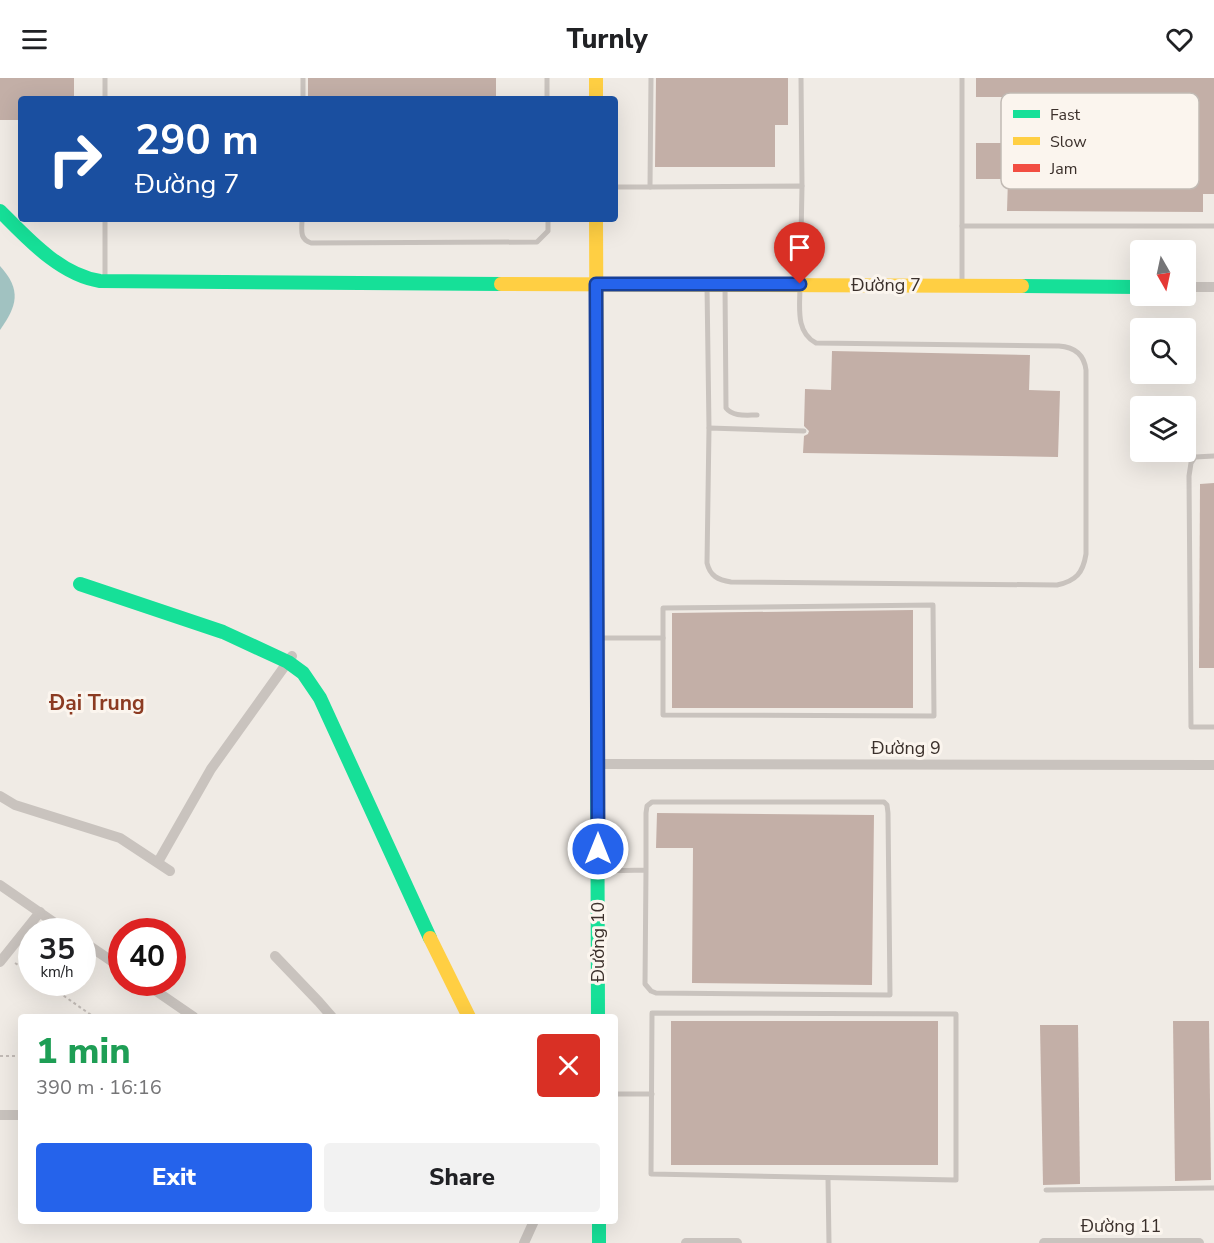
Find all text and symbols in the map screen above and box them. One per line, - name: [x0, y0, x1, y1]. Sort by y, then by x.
- text: Turnly: [566, 21, 648, 58]
- icon: menu: [18, 23, 51, 56]
- icon: heart: [1163, 23, 1196, 56]
- legend: [1001, 93, 1199, 189]
- text: Fast: [1050, 104, 1081, 126]
- text: 290 m: [135, 112, 259, 169]
- icon: right: [36, 120, 114, 198]
- text: Slow: [1050, 131, 1087, 153]
- text: Jam: [1049, 158, 1077, 180]
- text: Đường 7: [135, 166, 240, 203]
- pin: [774, 222, 825, 284]
- icon: arrive: [783, 231, 816, 264]
- north arrow: [1130, 240, 1196, 306]
- map controls: [1130, 240, 1196, 462]
- street label: Đường 7: [850, 273, 921, 297]
- button: search: [1130, 318, 1196, 384]
- button: layers: [1130, 396, 1196, 462]
- district label: Đại Trung: [48, 689, 145, 717]
- street label: Đường 9: [870, 736, 941, 760]
- position arrow: [566, 817, 630, 881]
- street label: Đường 10: [586, 902, 610, 983]
- speed limit sign: 40: [108, 918, 186, 996]
- text: 35: [39, 929, 75, 970]
- text: km/h: [40, 962, 74, 982]
- text: 1 min: [36, 1027, 131, 1076]
- button: close: [537, 1034, 600, 1097]
- text: 390 m · 16:16: [36, 1074, 162, 1101]
- button: Exit: [36, 1143, 312, 1212]
- button: Share: [324, 1143, 600, 1212]
- street label: Đường 11: [1080, 1214, 1161, 1238]

